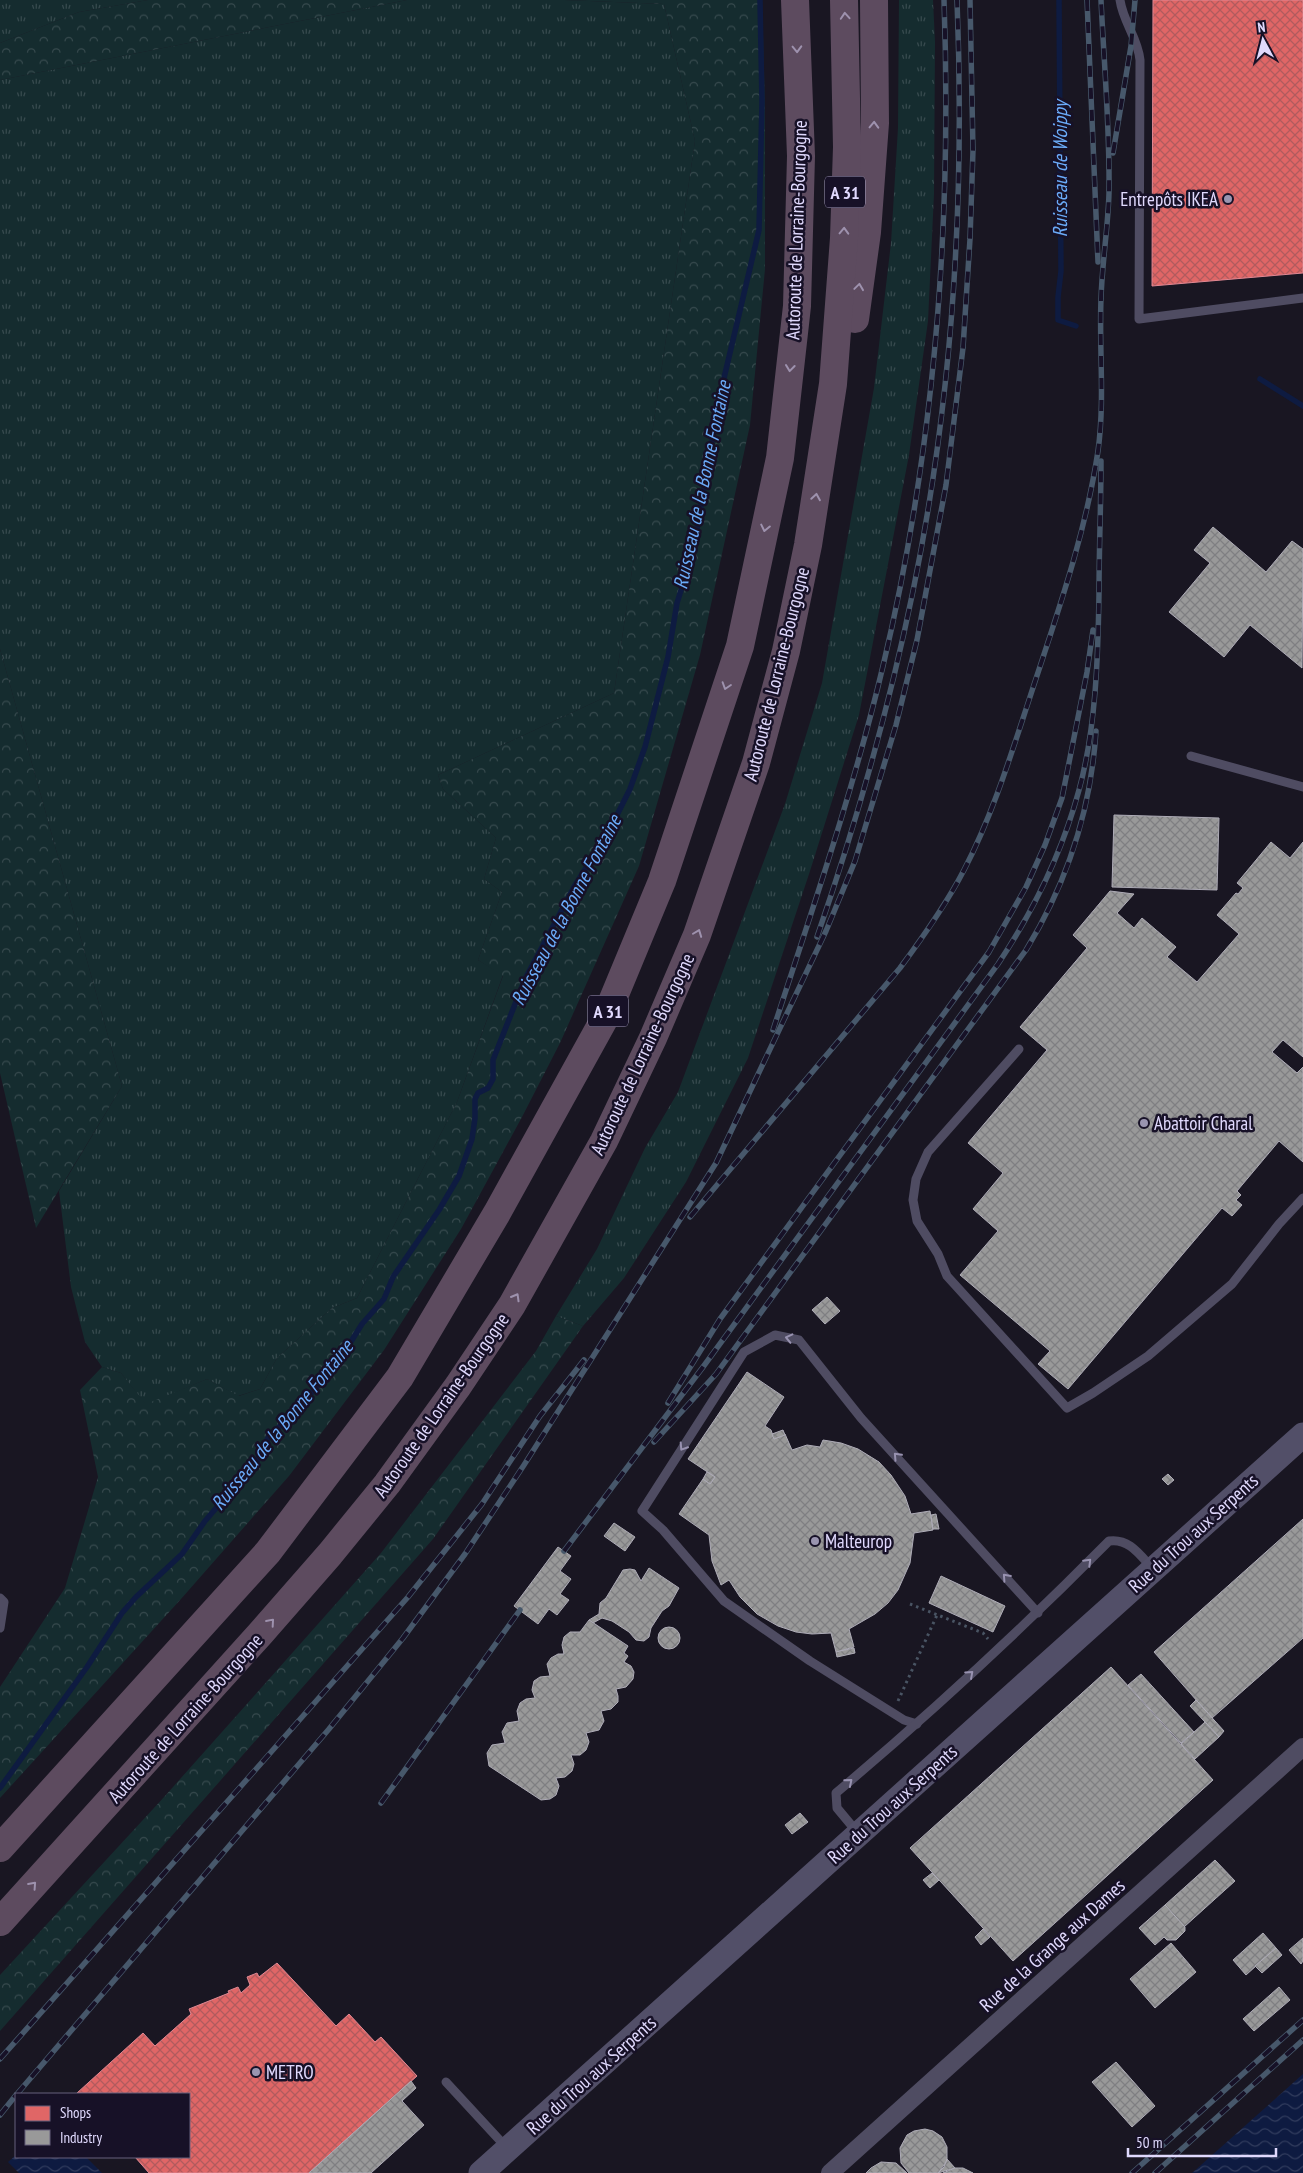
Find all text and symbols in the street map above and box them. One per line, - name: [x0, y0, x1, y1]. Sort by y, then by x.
- one-way arrow: [839, 12, 850, 20]
- north arrow: [1238, 15, 1288, 65]
- text: N: [1257, 18, 1266, 36]
- one-way arrow: [791, 45, 802, 53]
- water label: Ruisseau de Woippy: [1047, 98, 1073, 237]
- street label: Autoroute de Lorraine-Bourgogne: [780, 120, 812, 340]
- one-way arrow: [869, 121, 880, 129]
- road number: A 31: [825, 176, 865, 208]
- place label: Entrepôts IKEA: [1120, 187, 1218, 211]
- marker: Entrepôts IKEA: [1222, 193, 1234, 205]
- one-way arrow: [839, 226, 850, 234]
- one-way arrow: [854, 282, 864, 291]
- one-way arrow: [785, 364, 796, 372]
- water label: Ruisseau de la Bonne Fontaine: [667, 377, 737, 591]
- one-way arrow: [810, 492, 821, 500]
- one-way arrow: [760, 524, 771, 533]
- street label: Autoroute de Lorraine-Bourgogne: [738, 564, 814, 784]
- one-way arrow: [722, 681, 732, 690]
- water label: Ruisseau de la Bonne Fontaine: [505, 809, 628, 1010]
- one-way arrow: [691, 929, 702, 938]
- street label: Autoroute de Lorraine-Bourgogne: [585, 949, 699, 1159]
- road number: A 31: [588, 996, 628, 1026]
- place label: Abattoir Charal: [1154, 1111, 1253, 1135]
- marker: Abattoir Charal: [1138, 1117, 1150, 1129]
- one-way arrow: [510, 1294, 520, 1303]
- street label: Autoroute de Lorraine-Bourgogne: [368, 1308, 514, 1502]
- water label: Ruisseau de la Bonne Fontaine: [205, 1333, 360, 1516]
- one-way arrow: [784, 1333, 793, 1344]
- one-way arrow: [680, 1442, 689, 1451]
- one-way arrow: [893, 1453, 902, 1462]
- street label: Rue du Trou aux Serpents: [1123, 1468, 1263, 1598]
- place label: Malteurop: [825, 1529, 892, 1553]
- marker: Malteurop: [809, 1535, 821, 1547]
- one-way arrow: [1082, 1559, 1091, 1568]
- one-way arrow: [1002, 1573, 1011, 1582]
- one-way arrow: [265, 1619, 274, 1628]
- street label: Autoroute de Lorraine-Bourgogne: [103, 1628, 268, 1808]
- one-way arrow: [964, 1670, 973, 1679]
- street label: Rue du Trou aux Serpents: [822, 1739, 962, 1869]
- one-way arrow: [843, 1779, 852, 1788]
- street label: Rue de la Grange aux Dames: [974, 1873, 1130, 2017]
- one-way arrow: [27, 1882, 36, 1891]
- street label: Rue du Trou aux Serpents: [521, 2010, 661, 2140]
- place label: METRO: [266, 2060, 314, 2084]
- marker: METRO: [250, 2066, 262, 2078]
- legend: [15, 2093, 190, 2158]
- text: Shops: [60, 2103, 91, 2122]
- scale bar: [1128, 2126, 1276, 2158]
- text: Industry: [60, 2128, 102, 2147]
- text: 50 m: [1136, 2133, 1162, 2152]

